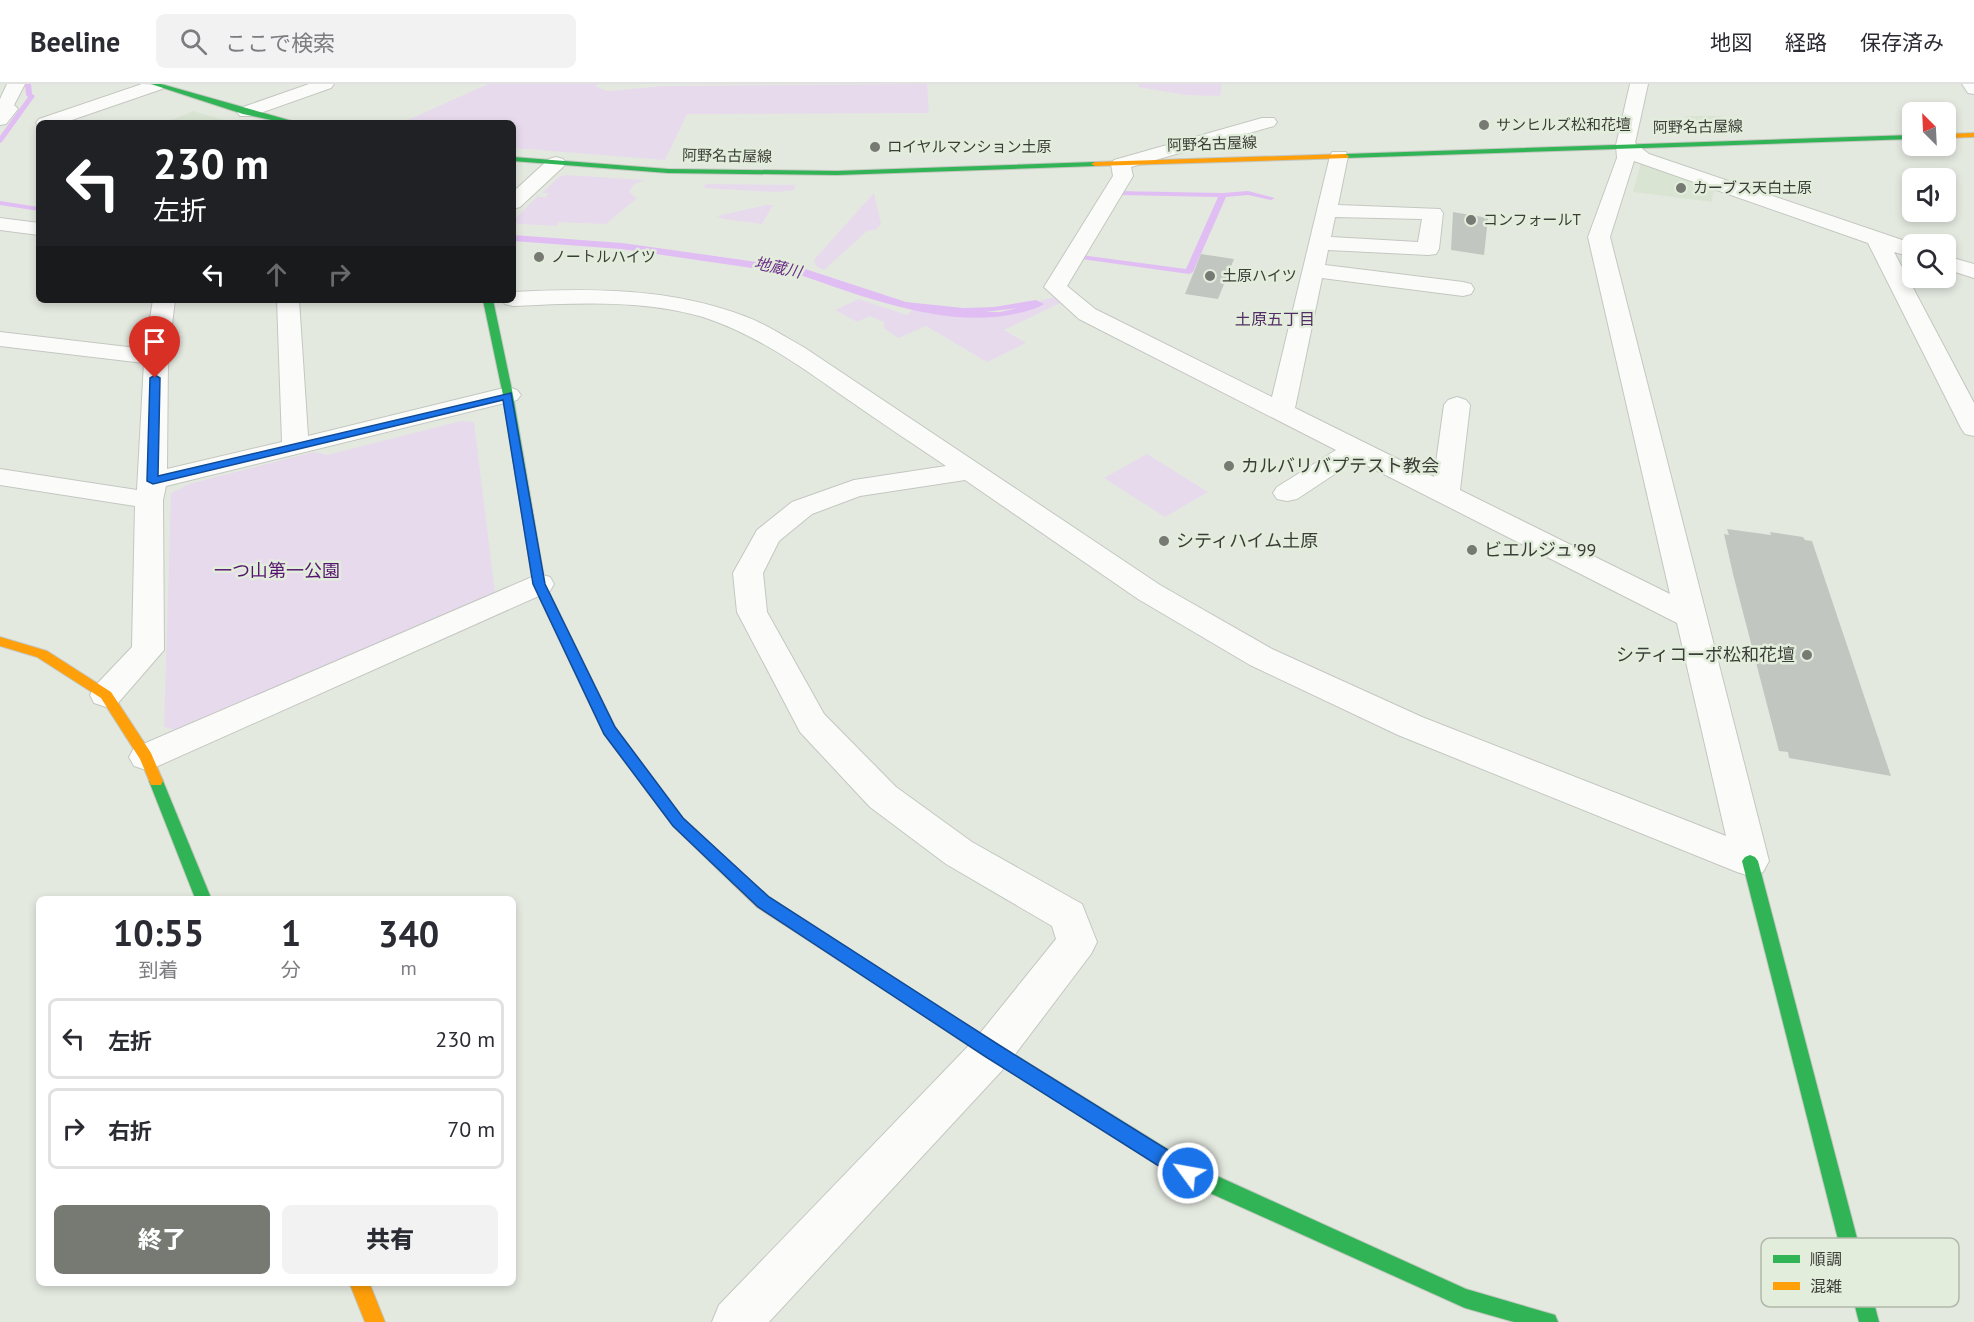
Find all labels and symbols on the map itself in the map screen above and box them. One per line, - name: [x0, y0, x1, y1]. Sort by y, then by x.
- north arrow: [1902, 102, 1956, 156]
- place label: サンヒルズ松和花壇: [1496, 115, 1631, 134]
- street label: 阿野名古屋線: [1653, 116, 1743, 137]
- marker: サンヒルズ松和花壇: [1477, 118, 1491, 132]
- street label: 阿野名古屋線: [1167, 132, 1257, 155]
- place label: ロイヤルマンション土原: [887, 137, 1052, 156]
- marker: ロイヤルマンション土原: [868, 140, 882, 154]
- street label: 阿野名古屋線: [682, 145, 772, 166]
- place label: カーブス天白土原: [1693, 178, 1812, 197]
- marker: カーブス天白土原: [1674, 181, 1688, 195]
- place label: コンフォールT: [1483, 210, 1582, 229]
- marker: コンフォールT: [1464, 213, 1478, 227]
- place label: ノートルハイツ: [551, 247, 656, 266]
- marker: ノートルハイツ: [532, 250, 546, 264]
- water label: 地蔵川: [752, 252, 806, 282]
- place label: 土原ハイツ: [1222, 266, 1297, 285]
- marker: 土原ハイツ: [1203, 269, 1217, 283]
- district label: 土原五丁目: [1235, 309, 1315, 329]
- pin: [129, 316, 180, 378]
- place label: カルバリバプテスト教会: [1241, 454, 1439, 477]
- marker: カルバリバプテスト教会: [1222, 459, 1236, 473]
- place label: シティハイム土原: [1176, 529, 1318, 552]
- marker: シティハイム土原: [1157, 534, 1171, 548]
- place label: ビエルジュ'99: [1484, 538, 1596, 561]
- marker: ビエルジュ'99: [1465, 543, 1479, 557]
- park label: 一つ山第一公園: [214, 559, 340, 582]
- place label: シティコーポ松和花壇: [1616, 643, 1795, 666]
- marker: シティコーポ松和花壇: [1800, 648, 1814, 662]
- position arrow: [1156, 1141, 1220, 1205]
- legend: [1761, 1238, 1959, 1307]
- text: 順調: [1810, 1249, 1842, 1269]
- text: 混雑: [1810, 1276, 1842, 1296]

